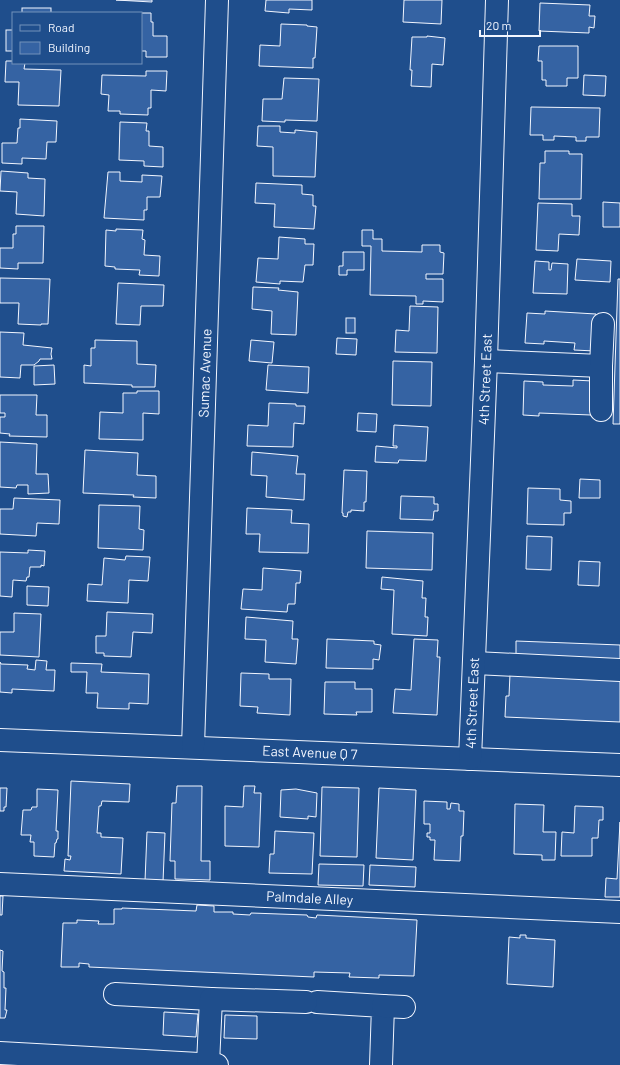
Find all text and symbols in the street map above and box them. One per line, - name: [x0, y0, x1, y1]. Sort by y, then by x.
- legend: [12, 12, 142, 64]
- scale bar: [480, 12, 540, 38]
- text: 20 m: [486, 18, 512, 32]
- text: Road: [48, 20, 75, 34]
- text: Building: [48, 40, 90, 54]
- street label: Sumac Avenue: [195, 328, 214, 418]
- street label: 4th Street East: [474, 333, 495, 425]
- street label: 4th Street East: [461, 657, 482, 749]
- street label: East Avenue Q 7: [262, 742, 358, 762]
- street label: Palmdale Alley: [266, 887, 354, 908]

